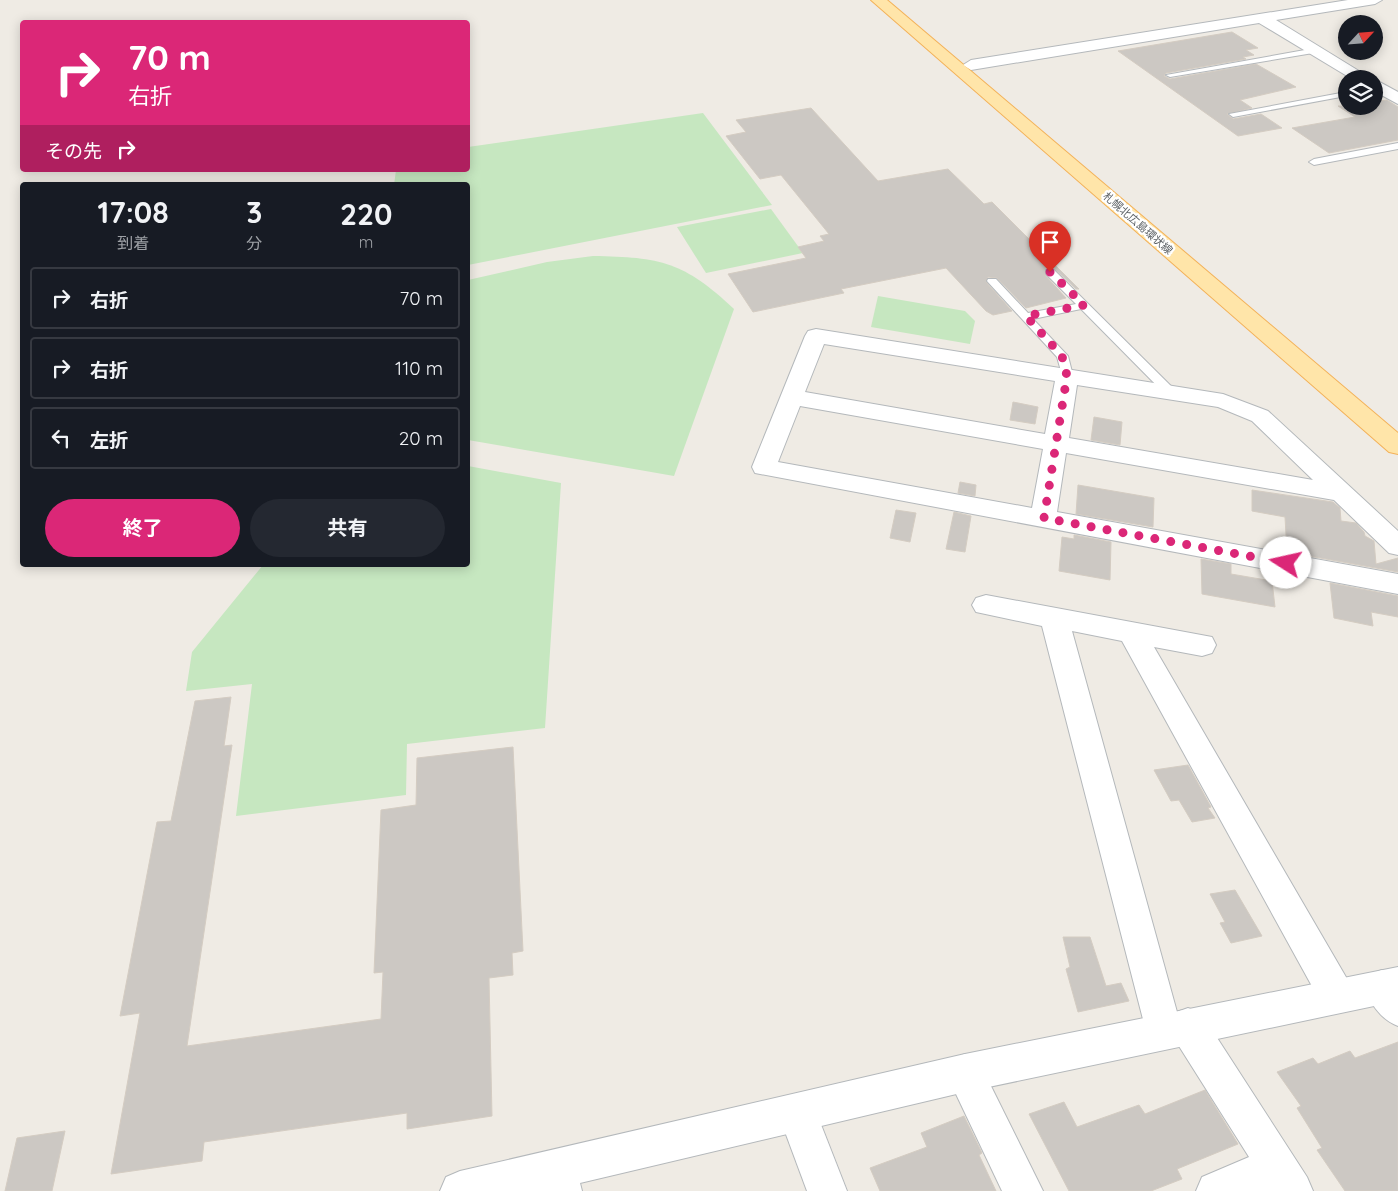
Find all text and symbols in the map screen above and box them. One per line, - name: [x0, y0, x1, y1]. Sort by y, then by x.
- north arrow: [1338, 15, 1382, 60]
- map controls: [1338, 15, 1383, 115]
- text: 70 m: [128, 35, 211, 79]
- icon: right: [45, 40, 110, 105]
- button: layers: [1338, 70, 1383, 115]
- text: 右折: [128, 82, 172, 110]
- icon: right: [112, 135, 140, 163]
- text: その先: [45, 139, 102, 163]
- street label: 札幌北広島環状線: [1100, 189, 1176, 257]
- text: 17:08: [98, 193, 169, 231]
- text: 3: [246, 193, 262, 231]
- text: 220: [340, 195, 392, 233]
- pin: [1029, 221, 1071, 272]
- icon: arrive: [1036, 228, 1064, 256]
- text: m: [359, 232, 373, 252]
- text: 到着: [117, 233, 149, 253]
- text: 分: [246, 233, 262, 253]
- icon: right: [47, 284, 75, 312]
- text: 70 m: [399, 286, 443, 310]
- text: 右折: [90, 288, 128, 312]
- icon: right: [47, 354, 75, 382]
- text: 110 m: [395, 356, 443, 380]
- text: 右折: [90, 358, 128, 382]
- icon: left: [47, 424, 75, 452]
- text: 20 m: [399, 426, 443, 450]
- text: 左折: [90, 428, 128, 452]
- button: 終了: [45, 499, 240, 557]
- button: 共有: [250, 499, 445, 557]
- position arrow: [1259, 536, 1311, 588]

